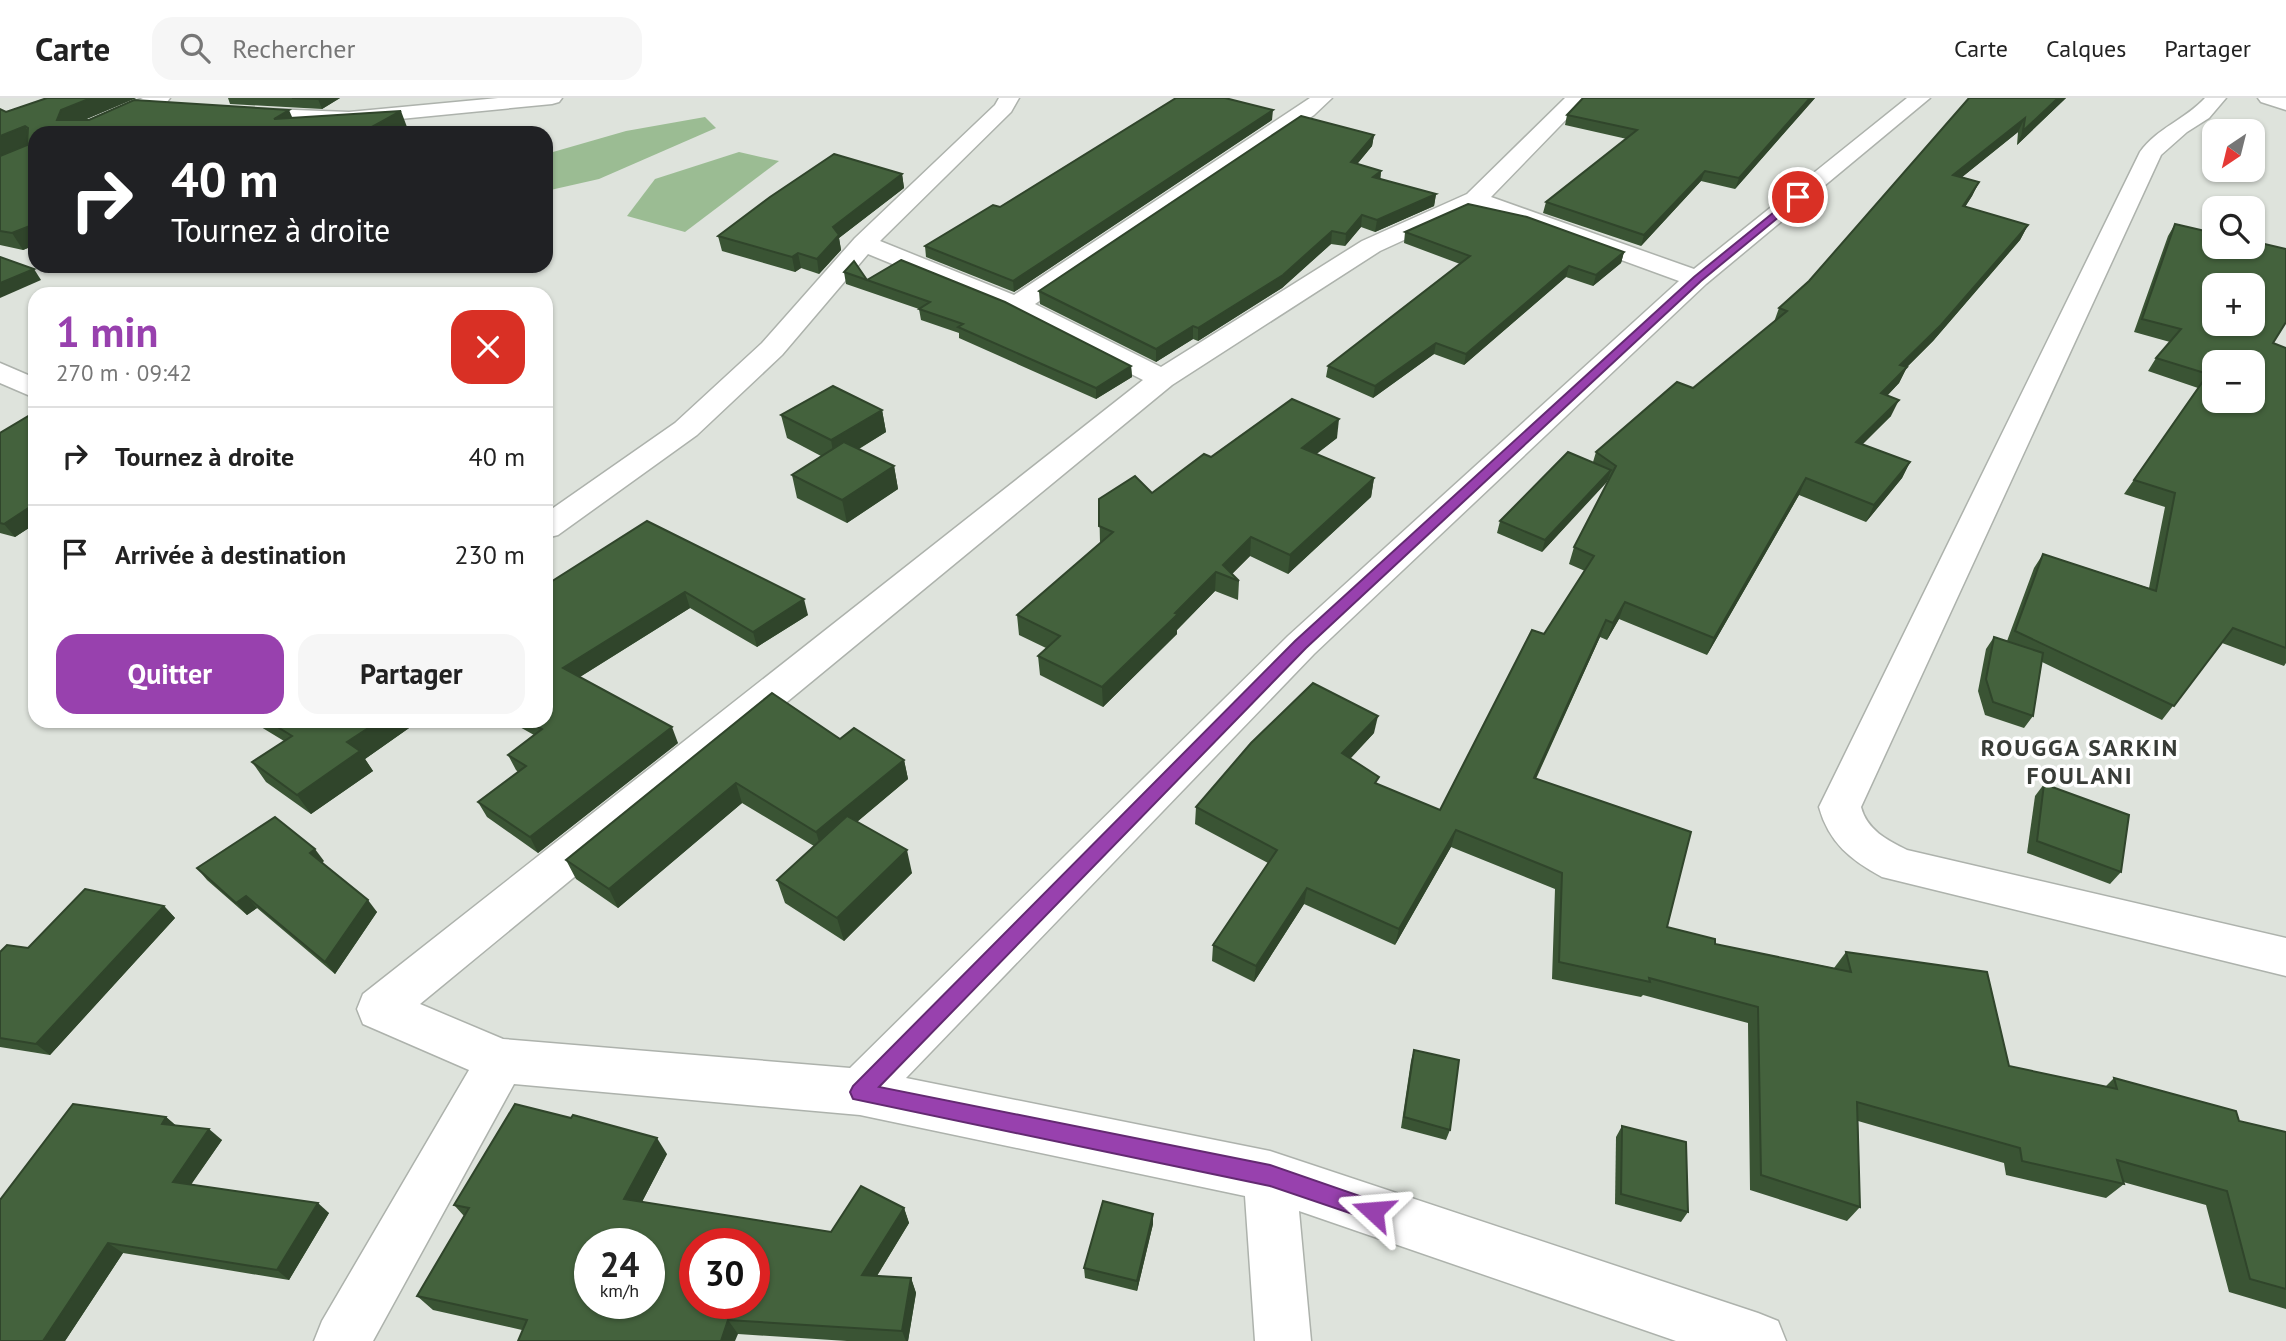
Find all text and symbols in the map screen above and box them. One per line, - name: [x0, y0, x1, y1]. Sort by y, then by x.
- search box: [152, 17, 642, 80]
- text: Carte: [35, 27, 110, 70]
- icon: search: [176, 29, 214, 67]
- text: Rechercher: [232, 32, 355, 65]
- text: Carte: [1954, 33, 2008, 64]
- text: Calques: [2046, 33, 2126, 64]
- text: Partager: [2164, 33, 2251, 64]
- north arrow: [2202, 119, 2264, 182]
- map controls: [2202, 119, 2265, 413]
- text: 40 m: [171, 147, 278, 211]
- icon: right: [56, 154, 147, 245]
- pin: [1768, 167, 1828, 227]
- icon: arrive: [1779, 178, 1817, 216]
- button: search: [2202, 196, 2265, 259]
- text: Tournez à droite: [171, 209, 390, 251]
- button: +: [2202, 273, 2265, 336]
- text: 1 min: [56, 304, 158, 359]
- button: close: [451, 310, 525, 384]
- button: −: [2202, 350, 2265, 413]
- text: 270 m · 09:42: [56, 358, 192, 387]
- icon: right: [56, 437, 94, 475]
- text: Tournez à droite: [115, 440, 294, 473]
- text: 40 m: [469, 440, 525, 473]
- icon: arrive: [56, 535, 94, 573]
- text: Arrivée à destination: [115, 538, 346, 571]
- text: 230 m: [454, 538, 525, 571]
- button: Quitter: [56, 634, 284, 714]
- button: Partager: [298, 634, 525, 714]
- district label: ROUGGA SARKIN FOULANI: [1981, 732, 2179, 791]
- position arrow: [1336, 1174, 1410, 1248]
- speed limit sign: 30: [679, 1228, 770, 1319]
- text: 24: [600, 1241, 639, 1287]
- text: km/h: [600, 1279, 639, 1302]

